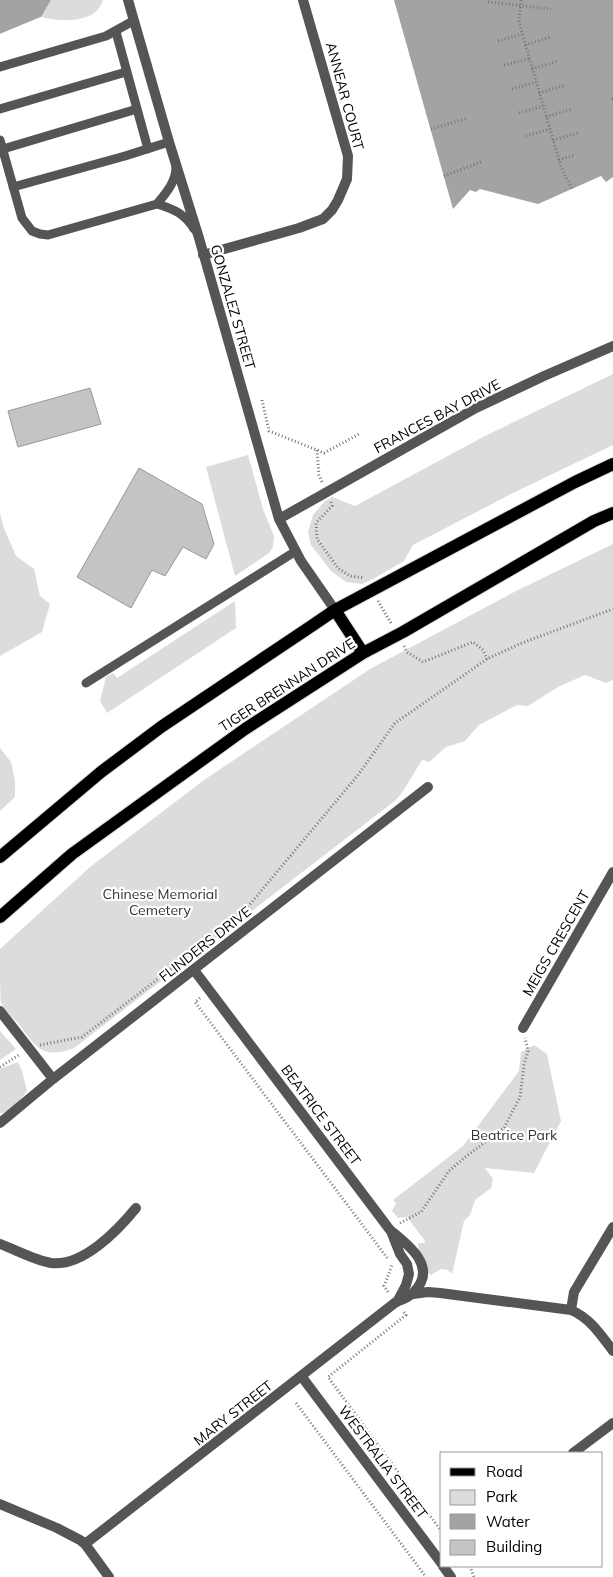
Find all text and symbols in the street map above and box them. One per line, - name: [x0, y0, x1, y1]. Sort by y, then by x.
- street label: ANNEAR COURT: [322, 40, 368, 152]
- street label: GONZALEZ STREET: [207, 242, 260, 372]
- street label: FRANCES BAY DRIVE: [371, 375, 503, 457]
- street label: TIGER BRENNAN DRIVE: [216, 634, 358, 736]
- park label: Chinese Memorial Cemetery: [102, 885, 218, 919]
- street label: MEIGS CRESCENT: [518, 886, 594, 999]
- street label: FLINDERS DRIVE: [155, 902, 255, 986]
- street label: BEATRICE STREET: [277, 1061, 365, 1169]
- park label: Beatrice Park: [471, 1126, 558, 1144]
- street label: MARY STREET: [190, 1376, 277, 1449]
- street label: WESTRALIA STREET: [335, 1402, 432, 1523]
- legend: [440, 1452, 603, 1567]
- text: Road: [486, 1462, 523, 1481]
- text: Park: [486, 1487, 518, 1506]
- text: Water: [486, 1512, 530, 1531]
- text: Building: [486, 1537, 542, 1556]

